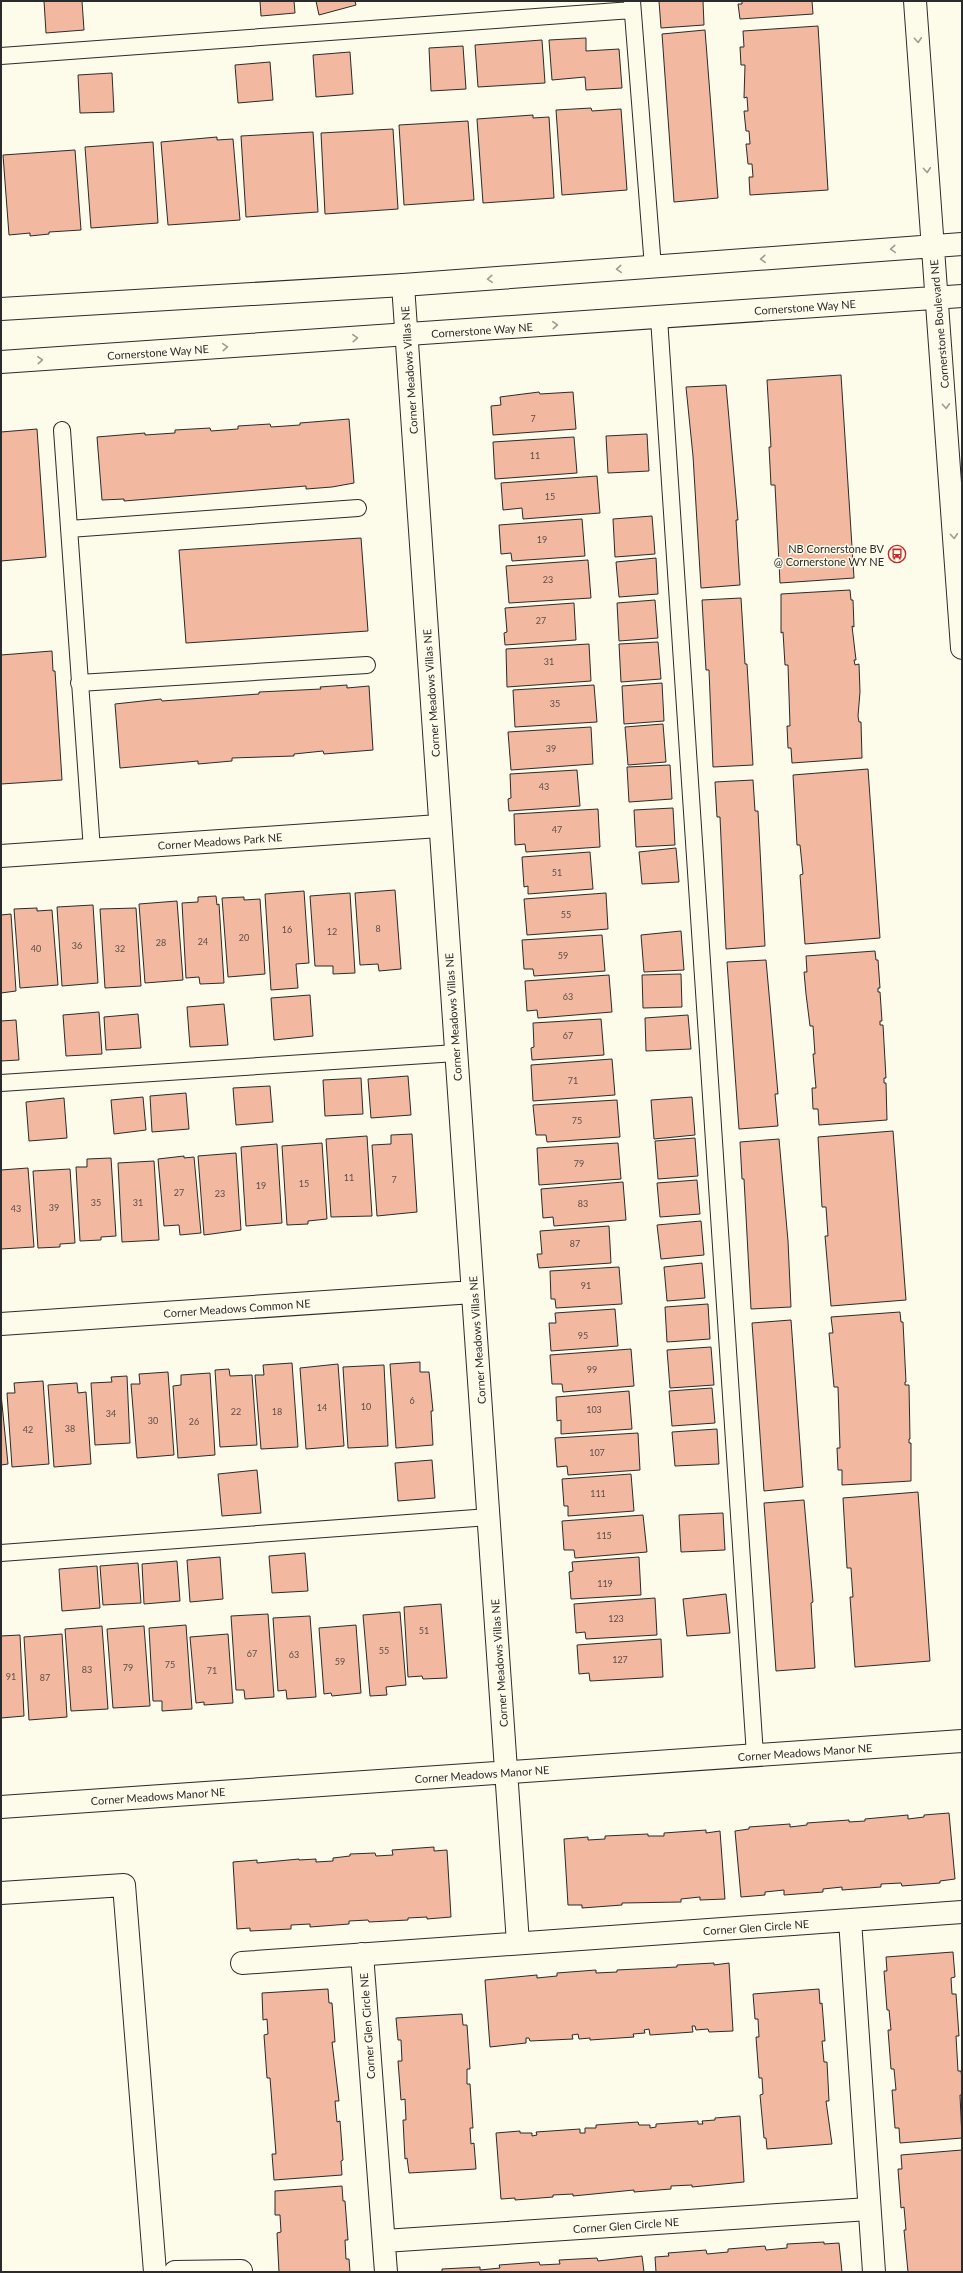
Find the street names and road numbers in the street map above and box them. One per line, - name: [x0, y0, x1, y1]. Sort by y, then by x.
- street label: Cornerstone Boulevard NE: [927, 259, 951, 389]
- street label: Cornerstone Way NE: [754, 297, 856, 317]
- street label: Corner Meadows Villas NE: [398, 305, 420, 435]
- street label: Cornerstone Way NE: [431, 320, 533, 340]
- street label: Cornerstone Way NE: [107, 342, 209, 362]
- street label: Corner Meadows Villas NE: [420, 628, 442, 758]
- street label: Corner Meadows Park NE: [157, 830, 283, 852]
- street label: Corner Meadows Villas NE: [442, 952, 464, 1082]
- street label: Corner Meadows Villas NE: [466, 1275, 488, 1405]
- street label: Corner Meadows Common NE: [163, 1296, 311, 1320]
- street label: Corner Meadows Villas NE: [488, 1598, 510, 1728]
- street label: Corner Meadows Manor NE: [737, 1741, 873, 1763]
- street label: Corner Meadows Manor NE: [414, 1763, 550, 1785]
- street label: Corner Meadows Manor NE: [90, 1785, 226, 1807]
- street label: Corner Glen Circle NE: [702, 1917, 810, 1937]
- street label: Corner Glen Circle NE: [357, 1972, 377, 2080]
- street label: Corner Glen Circle NE: [572, 2215, 680, 2235]

